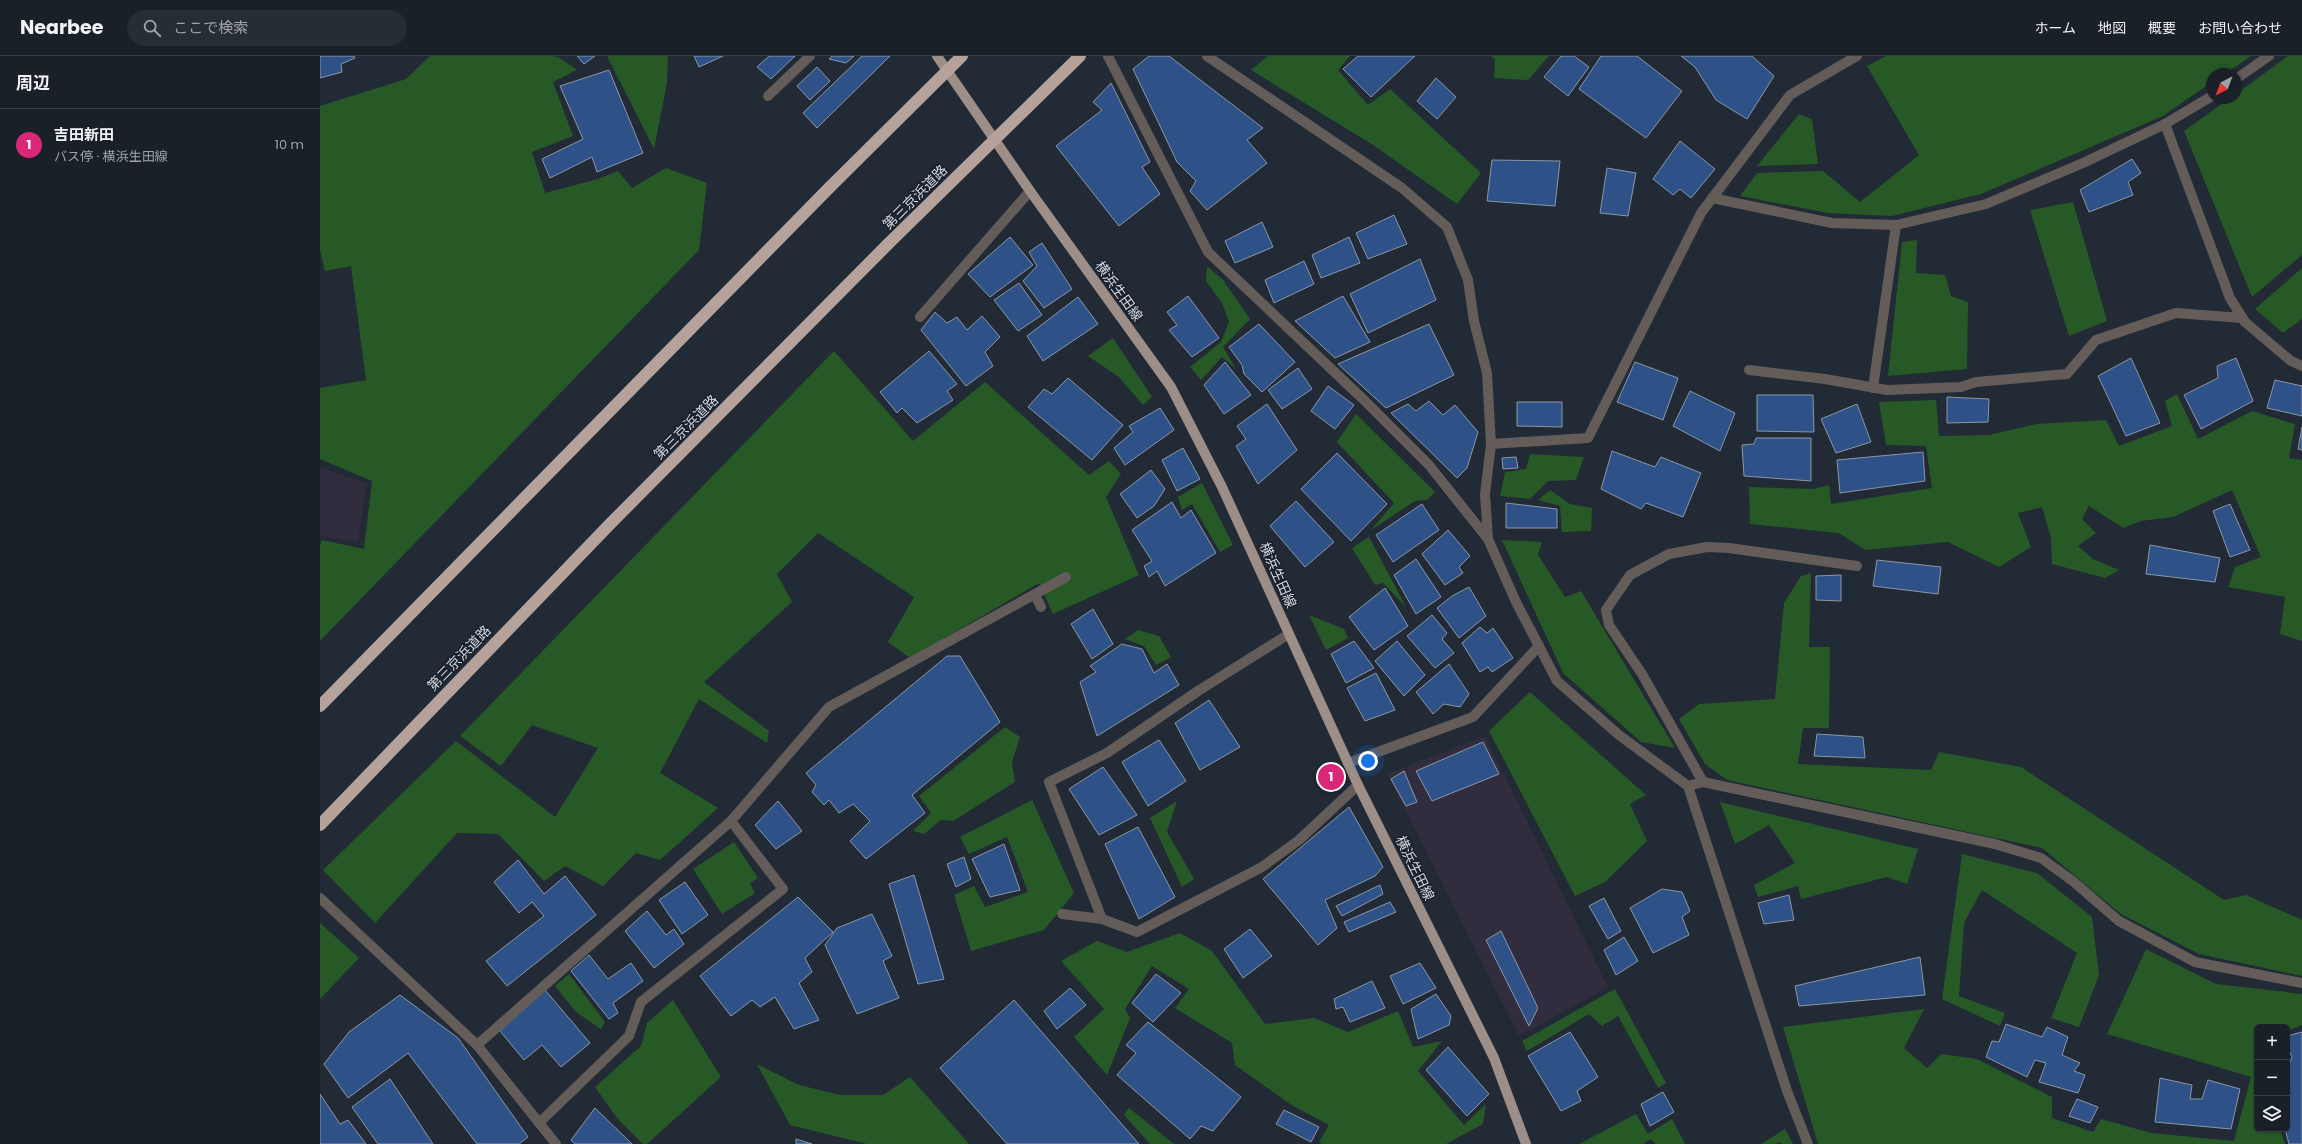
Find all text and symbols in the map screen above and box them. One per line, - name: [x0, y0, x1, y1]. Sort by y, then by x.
- search box: [127, 10, 407, 46]
- text: Nearbee: [20, 14, 103, 41]
- icon: search: [141, 17, 163, 39]
- text: ここで検索: [173, 17, 248, 38]
- text: ホーム: [2034, 18, 2076, 38]
- text: 地図: [2098, 18, 2126, 38]
- text: 概要: [2148, 18, 2176, 38]
- text: お問い合わせ: [2198, 18, 2282, 38]
- north arrow: [2206, 68, 2242, 104]
- text: 周辺: [16, 71, 50, 95]
- text: 吉田新田: [54, 124, 114, 145]
- text: 1: [27, 135, 31, 154]
- text: 10 m: [275, 135, 304, 154]
- text: バス停 · 横浜生田線: [54, 147, 168, 166]
- street label: 第三京浜道路: [878, 160, 952, 234]
- street label: 横浜生田線: [1090, 257, 1148, 325]
- street label: 第三京浜道路: [649, 390, 723, 464]
- street label: 横浜生田線: [1255, 539, 1301, 611]
- street label: 第三京浜道路: [423, 621, 495, 695]
- your location: [1358, 751, 1378, 771]
- pin: 1: [1318, 762, 1344, 792]
- street label: 横浜生田線: [1391, 832, 1439, 904]
- map controls: [2254, 1024, 2290, 1132]
- button: +: [2254, 1024, 2290, 1060]
- button: −: [2254, 1060, 2290, 1096]
- button: layers: [2254, 1096, 2290, 1132]

